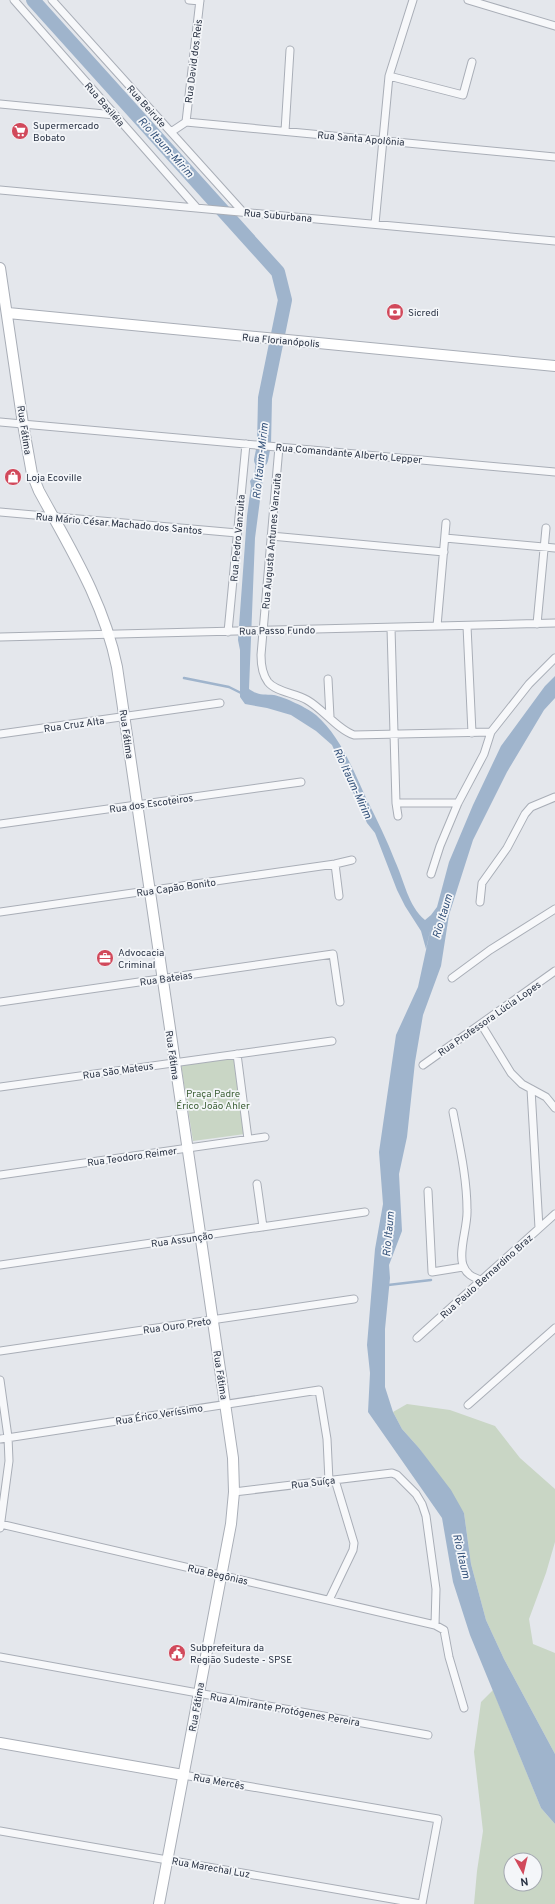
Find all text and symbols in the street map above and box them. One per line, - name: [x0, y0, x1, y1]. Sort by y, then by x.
- street label: Rua David dos Reis: [183, 18, 206, 104]
- street label: Rua Basiléia: [81, 80, 127, 130]
- street label: Rua Beirute: [123, 83, 168, 131]
- water label: Rio Itaum-Mirim: [134, 115, 196, 181]
- place label: Supermercado Bobato: [33, 120, 99, 145]
- supermarket icon: Supermercado Bobato: [10, 121, 30, 141]
- street label: Rua Santa Apolônia: [317, 129, 405, 150]
- street label: Rua Suburbana: [243, 207, 313, 226]
- bank icon: Sicredi: [385, 302, 405, 322]
- place label: Sicredi: [408, 307, 439, 320]
- street label: Rua Florianópolis: [241, 332, 321, 351]
- street label: Rua Fátima: [13, 405, 34, 456]
- water label: Rio Itaum-Mirim: [250, 422, 272, 500]
- street label: Rua Comandante Alberto Lepper: [275, 442, 423, 467]
- shop icon: Loja Ecoville: [3, 467, 23, 487]
- place label: Loja Ecoville: [26, 472, 82, 485]
- street label: Rua Augusta Antunes Vanzuita: [260, 472, 285, 610]
- street label: Rua Pedro Vanzuita: [228, 494, 249, 582]
- street label: Rua Mário César Machado dos Santos: [35, 511, 203, 538]
- street label: Rua Passo Fundo: [239, 624, 316, 639]
- street label: Rua Fátima: [116, 709, 135, 760]
- street label: Rua Cruz Alta: [43, 715, 105, 736]
- water label: Rio Itaum-Mirim: [330, 746, 375, 821]
- street label: Rua dos Escoteiros: [109, 792, 194, 817]
- street label: Rua Capão Bonito: [136, 876, 217, 900]
- water label: Rio Itaum: [430, 892, 456, 940]
- place label: Advocacia Criminal: [118, 947, 164, 972]
- office icon: Advocacia Criminal: [95, 948, 115, 968]
- street label: Rua Bateias: [139, 969, 194, 990]
- street label: Rua Professora Lúcia Lopes: [436, 978, 544, 1060]
- street label: Rua Fátima: [162, 1030, 181, 1081]
- street label: Rua São Mateus: [82, 1060, 155, 1083]
- park label: Praça Padre Érico João Ahler: [176, 1088, 250, 1113]
- street label: Rua Teodoro Reimer: [86, 1145, 178, 1170]
- water label: Rio Itaum: [380, 1211, 398, 1257]
- street label: Rua Assunção: [150, 1230, 215, 1251]
- street label: Rua Paulo Bernardino Braz: [438, 1232, 536, 1322]
- street label: Rua Ouro Preto: [142, 1315, 213, 1338]
- street label: Rua Fátima: [209, 1350, 230, 1401]
- street label: Rua Érico Veríssimo: [115, 1402, 204, 1429]
- street label: Rua Suíça: [290, 1474, 336, 1493]
- water label: Rio Itaum: [449, 1532, 473, 1580]
- street label: Rua Begônias: [186, 1562, 249, 1589]
- place label: Subprefeitura da Região Sudeste - SPSE: [190, 1642, 292, 1667]
- public building icon: Subprefeitura da Região Sudeste - SPSE: [167, 1643, 187, 1663]
- street label: Rua Fátima: [187, 1682, 208, 1733]
- street label: Rua Almirante Protógenes Pereira: [209, 1691, 361, 1730]
- street label: Rua Mercês: [192, 1772, 246, 1793]
- north arrow: [503, 1852, 543, 1892]
- street label: Rua Marechal Luz: [171, 1855, 251, 1882]
- text: N: [519, 1873, 529, 1888]

